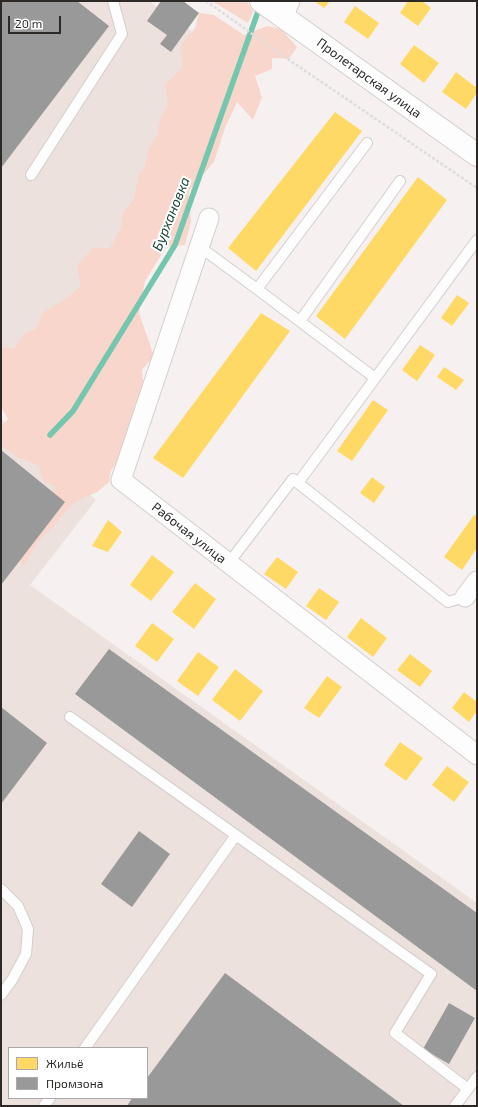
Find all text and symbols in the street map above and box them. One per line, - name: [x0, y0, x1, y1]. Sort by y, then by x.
- scale bar: [10, 8, 63, 34]
- text: 20 m: [15, 16, 42, 30]
- street label: Пролетарская улица: [314, 35, 424, 121]
- water label: Бурхановка: [149, 175, 193, 253]
- street label: Рабочая улица: [149, 499, 229, 567]
- legend: [8, 1047, 148, 1099]
- text: Жильё: [46, 1056, 83, 1070]
- text: Промзона: [46, 1076, 103, 1090]

